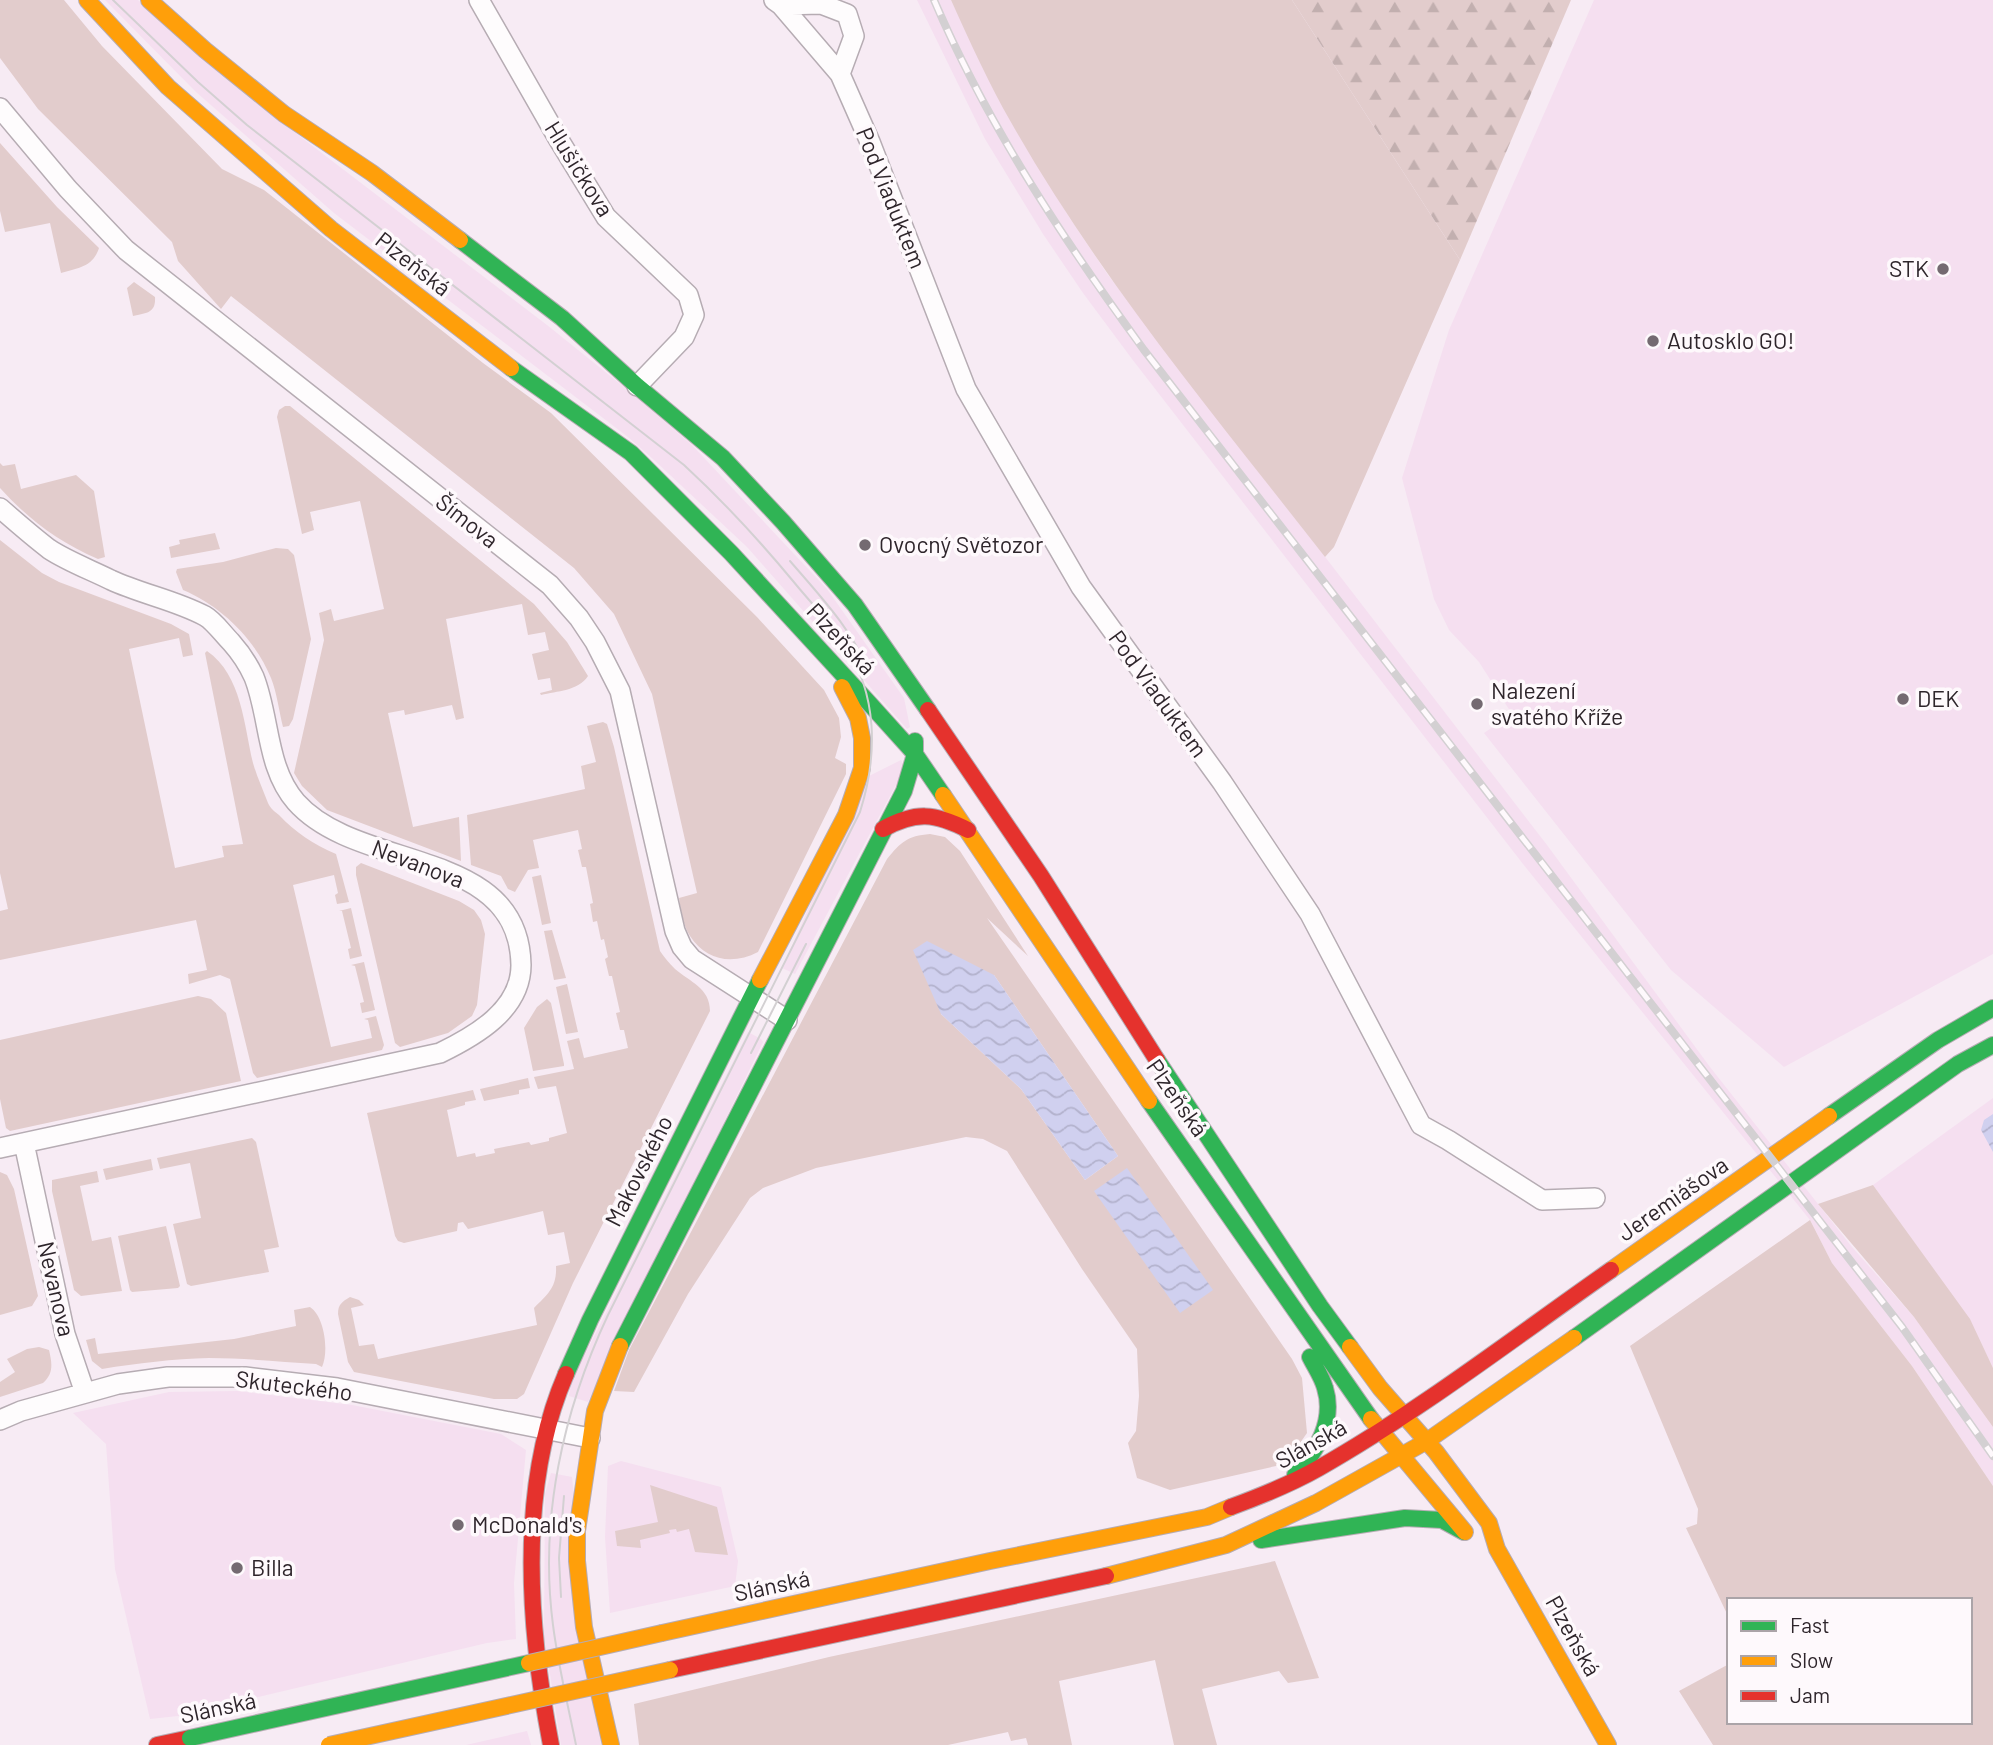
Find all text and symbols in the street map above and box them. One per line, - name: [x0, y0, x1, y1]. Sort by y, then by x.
- street label: Hlušičkova: [540, 116, 620, 221]
- street label: Pod Viaduktem: [851, 123, 933, 272]
- street label: Plzeňská: [370, 225, 457, 301]
- place label: STK: [1889, 254, 1929, 282]
- marker: STK: [1935, 261, 1951, 277]
- place label: Autosklo GO!: [1667, 326, 1795, 354]
- marker: Autosklo GO!: [1645, 333, 1661, 349]
- street label: Šímova: [431, 487, 504, 553]
- place label: Ovocný Světozor: [879, 530, 1044, 558]
- marker: Ovocný Světozor: [857, 537, 873, 553]
- street label: Plzeňská: [802, 597, 882, 680]
- street label: Pod Viaduktem: [1103, 625, 1214, 762]
- place label: Nalezení svatého Kříže: [1491, 676, 1623, 730]
- place label: DEK: [1917, 684, 1959, 712]
- marker: DEK: [1895, 691, 1911, 707]
- marker: Nalezení svatého Kříže: [1469, 696, 1485, 712]
- street label: Nevanova: [368, 833, 469, 893]
- street label: Plzeňská: [1141, 1053, 1214, 1141]
- street label: Makovského: [598, 1110, 678, 1231]
- street label: Jeremiášova: [1612, 1150, 1733, 1246]
- street label: Nevanova: [32, 1239, 81, 1339]
- street label: Skuteckého: [234, 1364, 354, 1406]
- street label: Slánská: [1270, 1412, 1351, 1474]
- place label: McDonald's: [472, 1510, 583, 1538]
- marker: McDonald's: [450, 1517, 466, 1533]
- place label: Billa: [251, 1553, 294, 1581]
- marker: Billa: [229, 1560, 245, 1576]
- street label: Slánská: [731, 1563, 812, 1607]
- street label: Plzeňská: [1540, 1590, 1607, 1681]
- legend: [1727, 1598, 1972, 1724]
- text: Fast: [1790, 1612, 1830, 1637]
- text: Slow: [1790, 1647, 1833, 1672]
- text: Jam: [1790, 1682, 1830, 1707]
- street label: Slánská: [177, 1685, 258, 1729]

